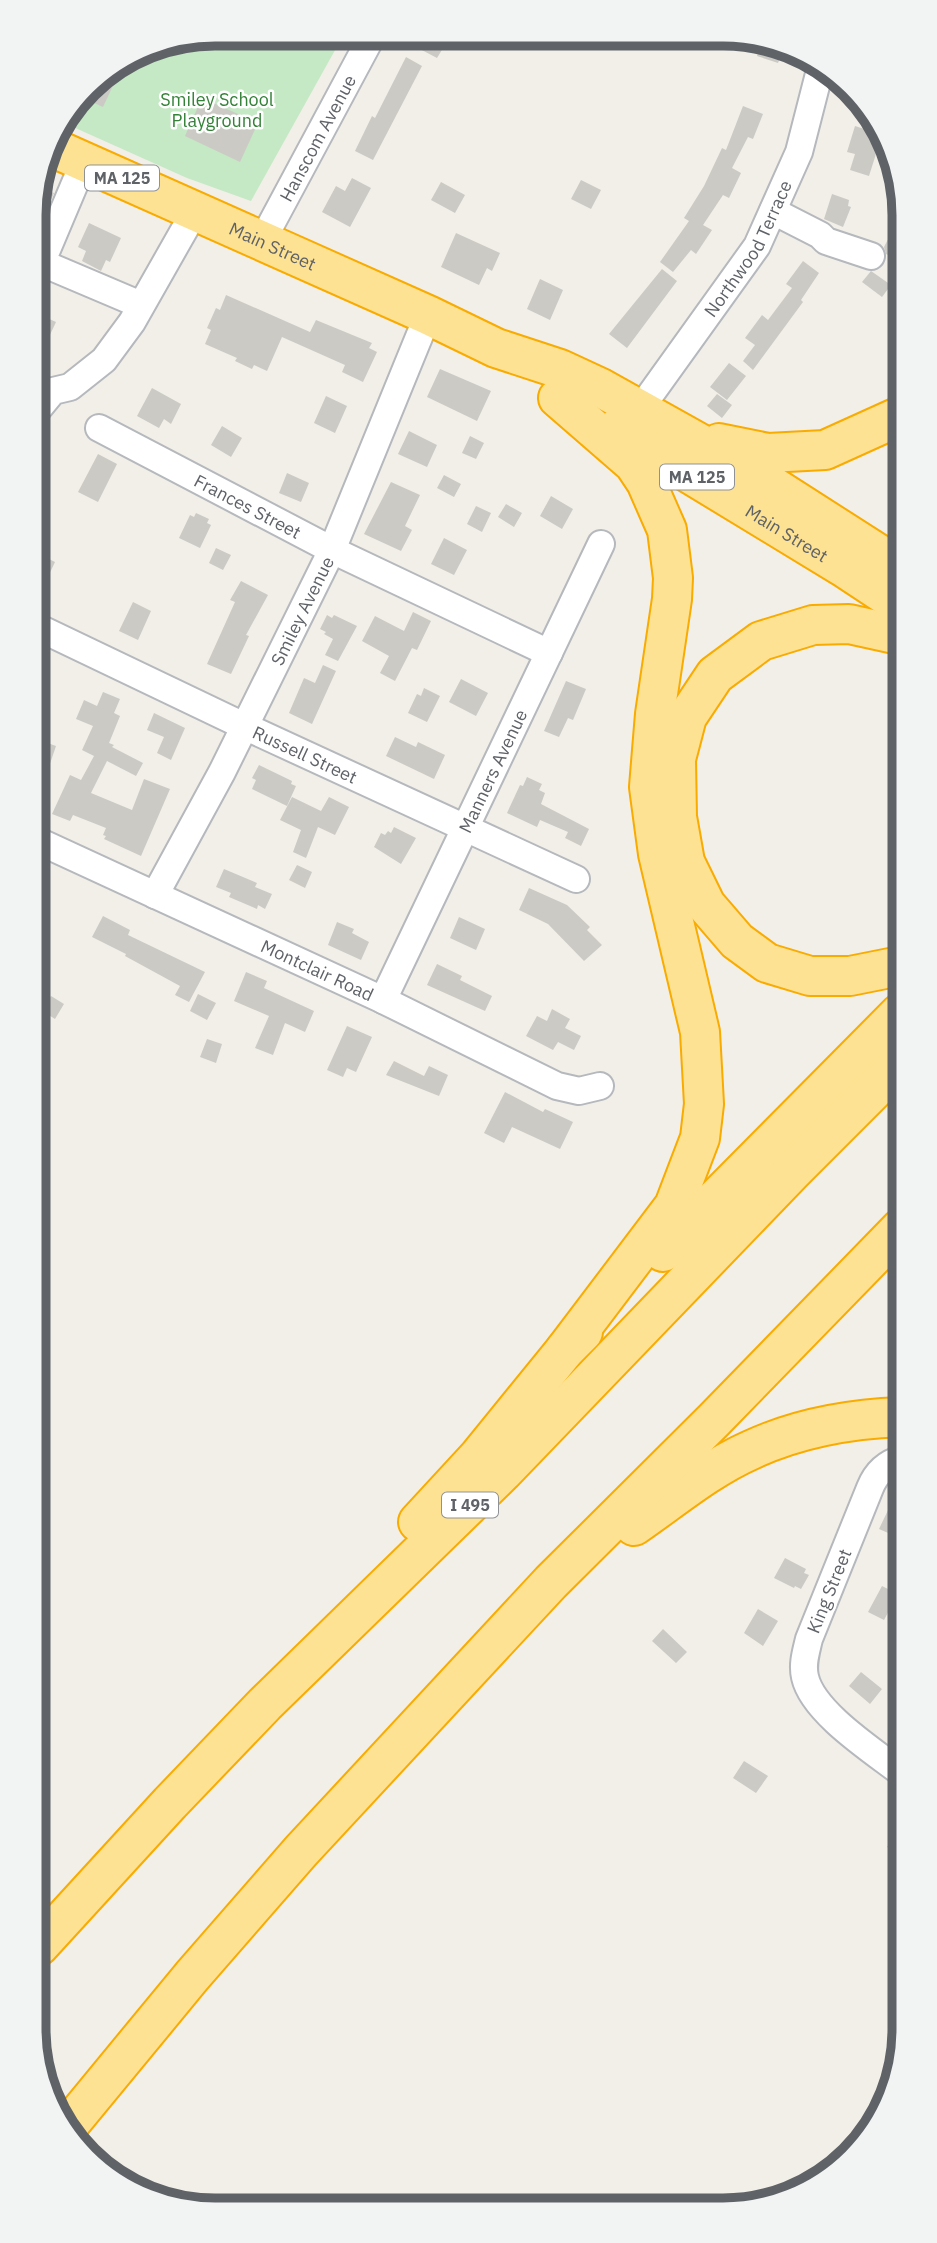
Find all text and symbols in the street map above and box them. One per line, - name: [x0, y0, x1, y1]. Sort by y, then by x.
- street label: Hanscom Avenue: [274, 70, 361, 205]
- park label: Smiley School Playground: [160, 88, 274, 132]
- road number: MA 125: [85, 166, 159, 190]
- street label: Northwood Terrace: [699, 176, 797, 321]
- street label: Main Street: [226, 216, 320, 275]
- road number: MA 125: [660, 464, 734, 490]
- street label: Frances Street: [190, 469, 305, 543]
- street label: Main Street: [741, 499, 832, 567]
- street label: Smiley Avenue: [265, 552, 339, 669]
- street label: Manners Avenue: [453, 705, 532, 836]
- street label: Russell Street: [249, 720, 361, 788]
- street label: Montclair Road: [257, 934, 378, 1006]
- road number: I 495: [442, 1492, 498, 1518]
- street label: King Street: [802, 1545, 856, 1637]

